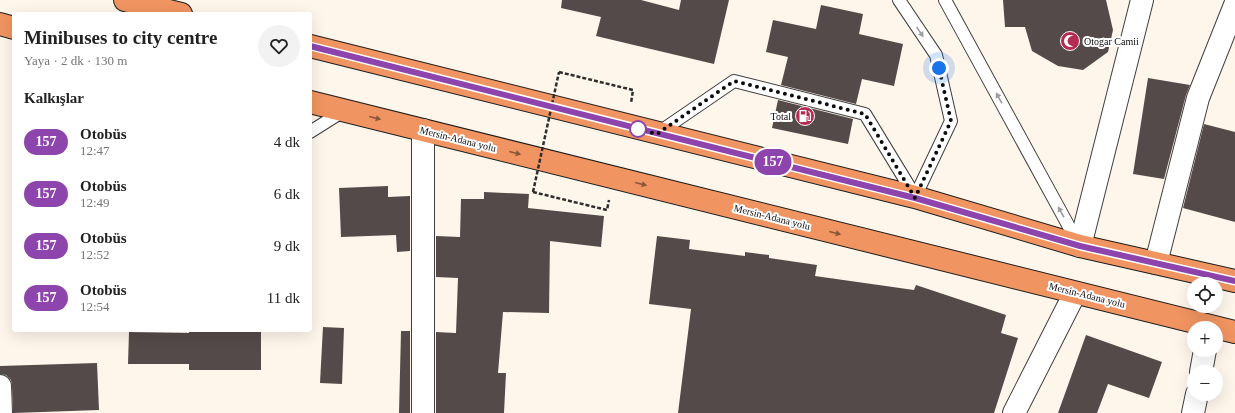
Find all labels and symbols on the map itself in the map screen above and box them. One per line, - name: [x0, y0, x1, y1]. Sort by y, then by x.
- one-way arrow: [916, 27, 924, 38]
- mosque icon: Otogar Camii: [1059, 30, 1081, 52]
- place label: Otogar Camii: [1084, 36, 1139, 47]
- your location: [929, 58, 949, 78]
- one-way arrow: [995, 92, 1002, 104]
- fuel station icon: Total: [794, 105, 816, 127]
- place label: Total: [771, 111, 791, 122]
- one-way arrow: [369, 115, 381, 121]
- unlabelled marker: [629, 120, 647, 138]
- street label: Mersin-Adana yolu: [419, 124, 497, 154]
- line badge: 157: [750, 149, 796, 175]
- one-way arrow: [509, 150, 521, 156]
- one-way arrow: [635, 182, 647, 188]
- street label: Mersin-Adana yolu: [733, 202, 811, 232]
- one-way arrow: [1058, 206, 1065, 217]
- one-way arrow: [829, 230, 841, 236]
- street label: Mersin-Adana yolu: [1048, 280, 1126, 310]

